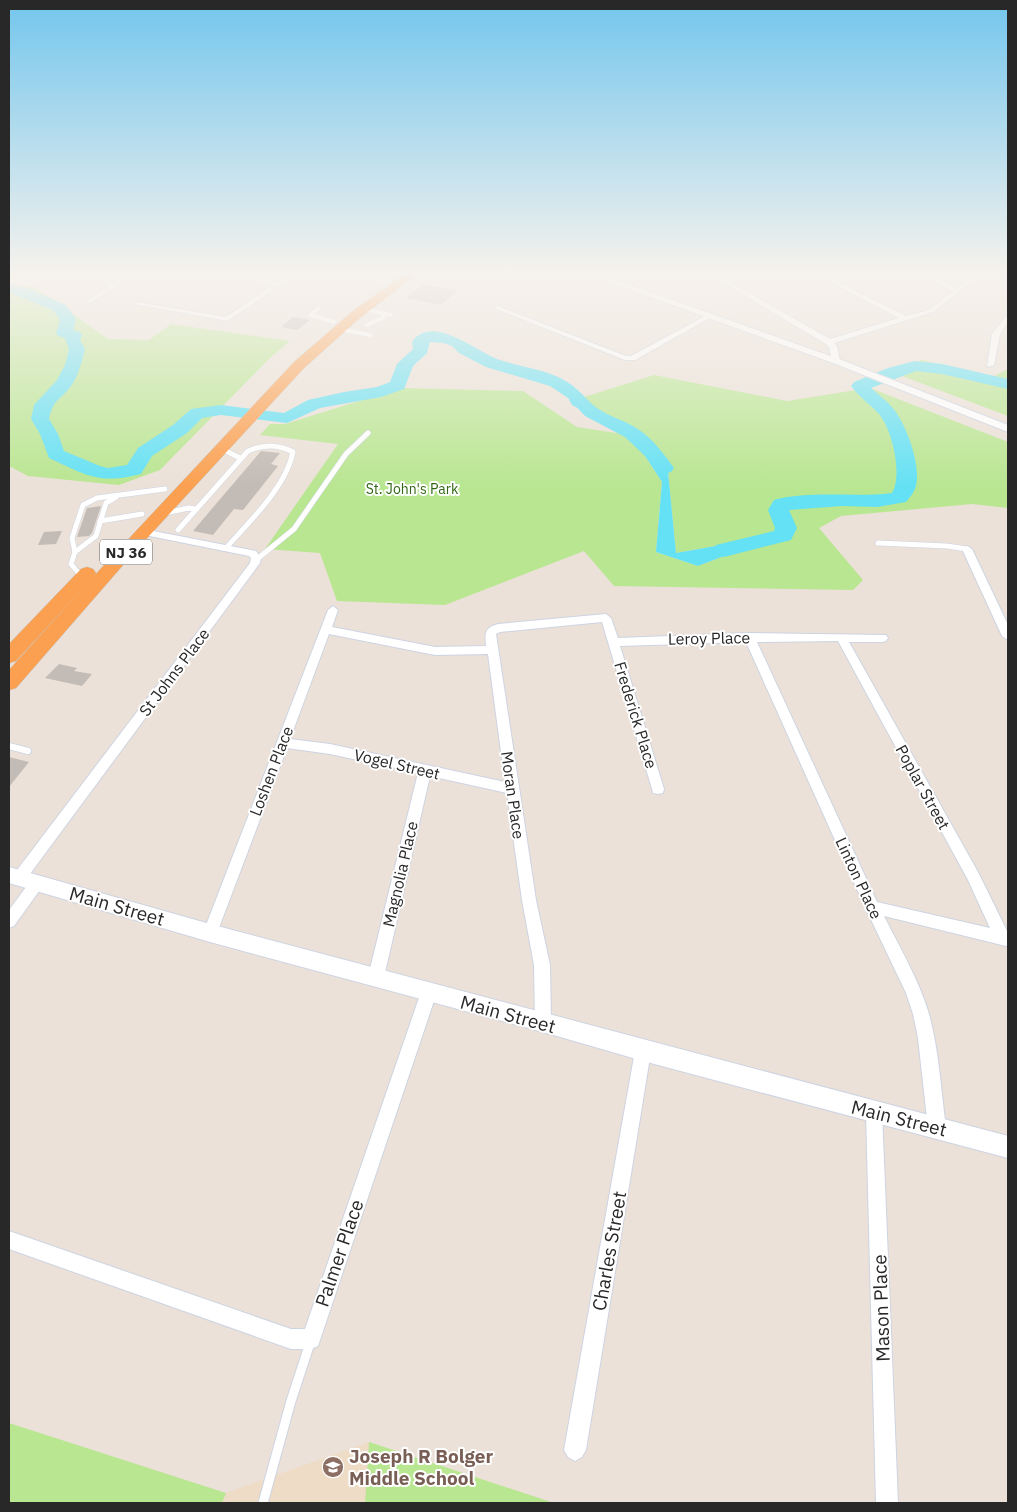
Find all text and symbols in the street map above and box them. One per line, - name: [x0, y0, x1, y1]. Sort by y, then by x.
- park label: St. John's Park: [366, 480, 459, 498]
- road number: NJ 36: [100, 540, 152, 564]
- street label: St Johns Place: [134, 624, 214, 720]
- street label: Leroy Place: [668, 627, 751, 649]
- street label: Frederick Place: [610, 659, 662, 771]
- street label: Loshen Place: [245, 723, 297, 819]
- street label: Poplar Street: [891, 741, 955, 833]
- street label: Vogel Street: [352, 744, 442, 784]
- street label: Moran Place: [497, 750, 529, 840]
- street label: Magnolia Place: [378, 819, 422, 929]
- street label: Linton Place: [831, 834, 887, 922]
- street label: Main Street: [67, 881, 167, 931]
- street label: Main Street: [458, 990, 558, 1038]
- street label: Main Street: [849, 1095, 949, 1141]
- street label: Charles Street: [587, 1189, 631, 1313]
- street label: Palmer Place: [309, 1196, 369, 1310]
- street label: Mason Place: [867, 1254, 895, 1362]
- place label: Joseph R Bolger Middle School: [349, 1444, 493, 1490]
- school or university icon: Joseph R Bolger Middle School: [321, 1455, 345, 1479]

